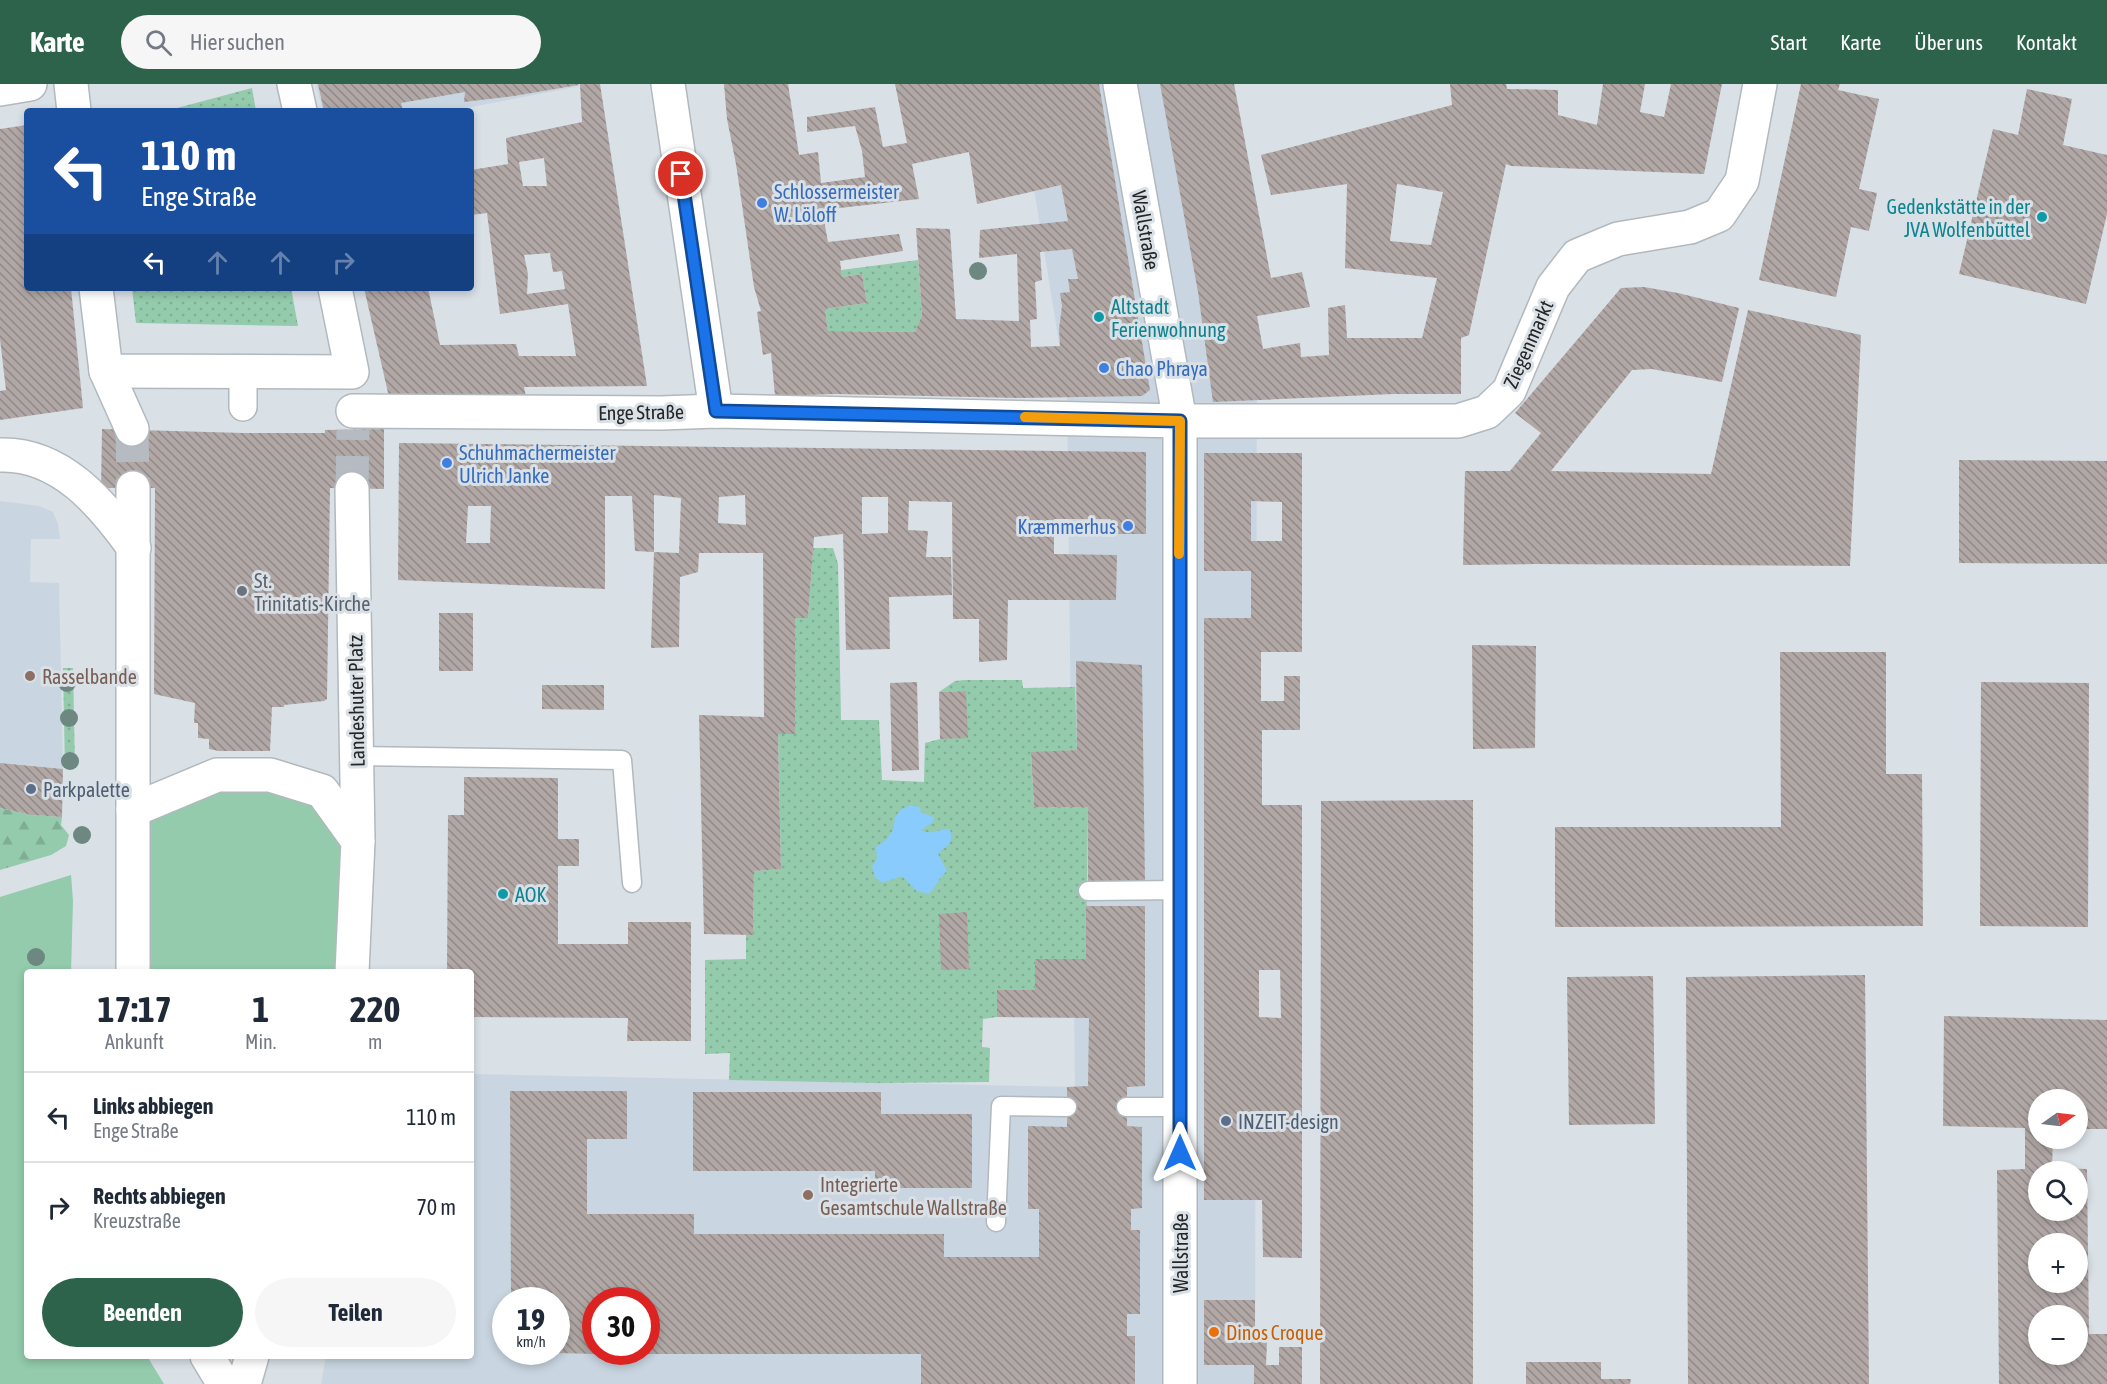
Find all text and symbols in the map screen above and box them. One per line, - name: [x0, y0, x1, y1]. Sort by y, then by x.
- search box: [121, 15, 541, 69]
- text: Karte: [30, 26, 85, 58]
- icon: search: [142, 26, 175, 59]
- text: Hier suchen: [190, 29, 285, 55]
- text: Start: [1771, 30, 1807, 54]
- text: Karte: [1840, 30, 1881, 54]
- text: Über uns: [1914, 30, 1983, 54]
- text: Kontakt: [2016, 30, 2077, 54]
- text: 110 m: [141, 131, 236, 179]
- icon: left: [42, 132, 120, 210]
- pin: [655, 148, 706, 199]
- icon: arrive: [664, 157, 697, 190]
- place label: Schlossermeister W. Löloff: [774, 180, 900, 226]
- text: Enge Straße: [141, 181, 257, 212]
- street label: Wallstraße: [1128, 189, 1164, 271]
- place label: Gedenkstätte in der JVA Wolfenbüttel: [1887, 195, 2031, 241]
- marker: Schlossermeister W. Löloff: [755, 196, 769, 210]
- marker: Gedenkstätte in der JVA Wolfenbüttel: [2035, 210, 2049, 224]
- icon: left: [138, 246, 171, 279]
- icon: ahead: [201, 246, 234, 279]
- icon: ahead: [264, 246, 297, 279]
- icon: right: [327, 246, 360, 279]
- place label: Altstadt Ferienwohnung: [1111, 295, 1226, 341]
- street label: Ziegenmarkt: [1498, 296, 1558, 392]
- marker: Altstadt Ferienwohnung: [1092, 310, 1106, 324]
- place label: Chao Phraya: [1116, 357, 1208, 380]
- marker: Chao Phraya: [1097, 361, 1111, 375]
- street label: Enge Straße: [598, 400, 684, 424]
- place label: Schuhmachermeister Ulrich Janke: [459, 441, 616, 487]
- marker: Schuhmachermeister Ulrich Janke: [440, 456, 454, 470]
- place label: Kræmmerhus: [1018, 515, 1116, 538]
- marker: Kræmmerhus: [1121, 519, 1135, 533]
- place label: St. Trinitatis-Kirche: [254, 569, 370, 615]
- marker: St. Trinitatis-Kirche: [235, 584, 249, 598]
- street label: Landeshuter Platz: [343, 635, 369, 767]
- place label: Rasselbande: [42, 665, 137, 688]
- marker: Rasselbande: [23, 669, 37, 683]
- place label: Parkpalette: [43, 778, 130, 801]
- marker: Parkpalette: [24, 782, 38, 796]
- place label: AOK: [515, 883, 546, 906]
- marker: AOK: [496, 887, 510, 901]
- text: 17:17: [97, 988, 172, 1030]
- text: 1: [252, 988, 269, 1030]
- text: 220: [350, 988, 401, 1030]
- text: Ankunft: [105, 1030, 164, 1053]
- text: Min.: [245, 1030, 276, 1053]
- text: m: [368, 1030, 382, 1053]
- north arrow: [2028, 1089, 2088, 1149]
- map controls: [2028, 1089, 2088, 1365]
- text: Links abbiegen: [93, 1093, 214, 1119]
- icon: left: [42, 1101, 75, 1134]
- text: 110 m: [406, 1104, 456, 1130]
- place label: INZEIT-design: [1238, 1110, 1339, 1133]
- marker: INZEIT-design: [1219, 1114, 1233, 1128]
- text: Enge Straße: [93, 1119, 179, 1142]
- position arrow: [1148, 1121, 1212, 1185]
- button: search: [2028, 1161, 2088, 1221]
- place label: Integrierte Gesamtschule Wallstraße: [820, 1173, 1007, 1219]
- text: Rechts abbiegen: [93, 1183, 226, 1209]
- marker: Integrierte Gesamtschule Wallstraße: [801, 1188, 815, 1202]
- icon: right: [42, 1191, 75, 1224]
- text: 70 m: [416, 1194, 456, 1220]
- text: Kreuzstraße: [93, 1209, 181, 1232]
- street label: Wallstraße: [1169, 1213, 1192, 1293]
- button: +: [2028, 1233, 2088, 1293]
- button: Beenden: [42, 1278, 243, 1347]
- button: Teilen: [255, 1278, 456, 1347]
- speed limit sign: 30: [582, 1287, 660, 1365]
- text: 19: [517, 1302, 545, 1336]
- button: −: [2028, 1305, 2088, 1365]
- place label: Dinos Croque: [1226, 1321, 1323, 1344]
- marker: Dinos Croque: [1207, 1325, 1221, 1339]
- text: km/h: [516, 1333, 546, 1350]

